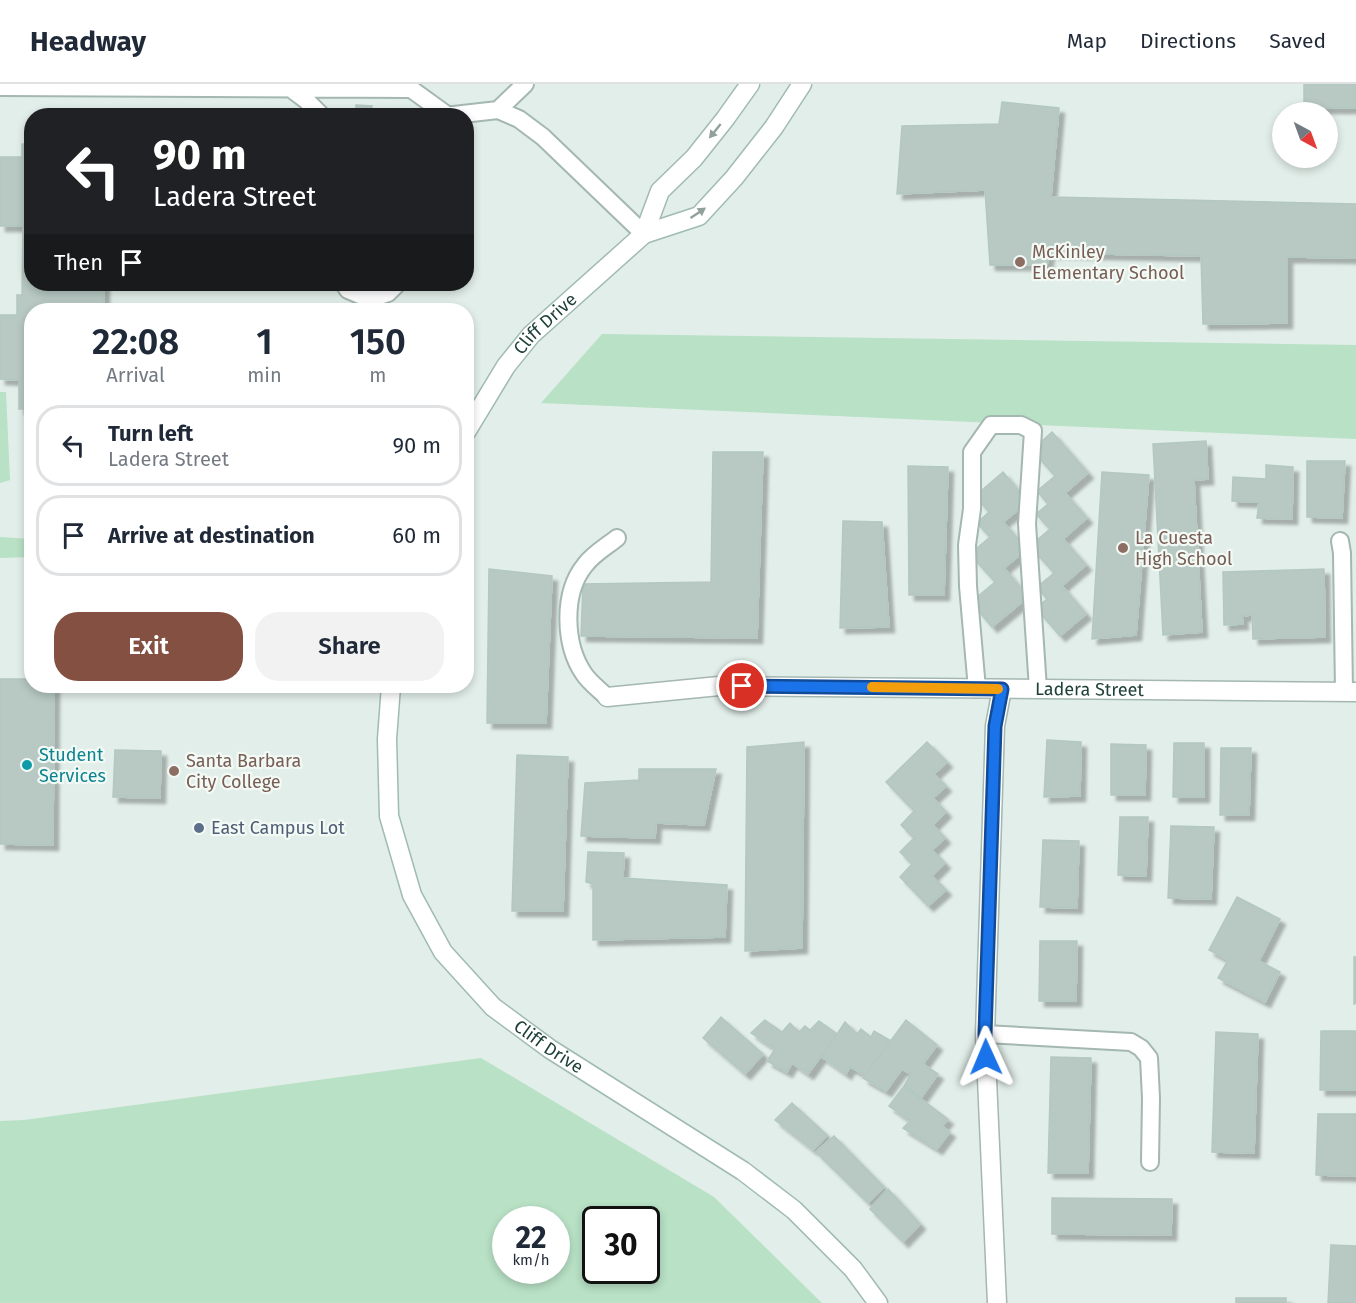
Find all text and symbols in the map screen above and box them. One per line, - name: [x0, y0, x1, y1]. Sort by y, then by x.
- text: Headway: [30, 25, 146, 58]
- text: Map: [1067, 28, 1107, 54]
- text: Directions: [1140, 28, 1236, 54]
- text: Saved: [1269, 28, 1326, 54]
- north arrow: [1272, 102, 1338, 168]
- map controls: [1272, 102, 1338, 168]
- one-way arrow: [710, 124, 722, 139]
- text: 90 m: [153, 130, 247, 180]
- icon: left: [54, 132, 132, 210]
- text: Ladera Street: [153, 181, 316, 213]
- one-way arrow: [690, 207, 706, 219]
- place label: McKinley Elementary School: [1032, 241, 1184, 284]
- icon: arrive: [115, 246, 148, 279]
- text: Then: [54, 249, 103, 276]
- marker: McKinley Elementary School: [1013, 255, 1027, 269]
- street label: Cliff Drive: [509, 288, 581, 359]
- text: 22:08: [92, 320, 179, 364]
- text: 1: [256, 320, 273, 364]
- text: 150: [350, 320, 406, 364]
- text: Arrival: [106, 363, 165, 387]
- text: min: [247, 363, 282, 387]
- text: m: [369, 363, 386, 387]
- text: Turn left: [108, 420, 193, 447]
- icon: left: [57, 429, 90, 462]
- text: 90 m: [392, 432, 441, 459]
- text: Ladera Street: [108, 447, 229, 471]
- icon: arrive: [57, 519, 90, 552]
- text: Arrive at destination: [108, 522, 315, 549]
- text: 60 m: [392, 522, 441, 549]
- place label: La Cuesta High School: [1135, 527, 1232, 570]
- marker: La Cuesta High School: [1116, 541, 1130, 555]
- button: Exit: [54, 612, 243, 681]
- button: Share: [255, 612, 444, 681]
- pin: [716, 660, 767, 711]
- icon: arrive: [725, 669, 758, 702]
- street label: Ladera Street: [1035, 678, 1145, 701]
- place label: Student Services: [39, 744, 106, 787]
- place label: Santa Barbara City College: [186, 750, 301, 793]
- marker: Student Services: [20, 758, 34, 772]
- marker: Santa Barbara City College: [167, 764, 181, 778]
- place label: East Campus Lot: [211, 817, 345, 839]
- marker: East Campus Lot: [192, 821, 206, 835]
- street label: Cliff Drive: [510, 1015, 587, 1078]
- position arrow: [954, 1025, 1018, 1089]
- speed limit sign: 30: [582, 1206, 660, 1284]
- text: 22: [515, 1220, 547, 1256]
- text: km/h: [512, 1251, 550, 1269]

